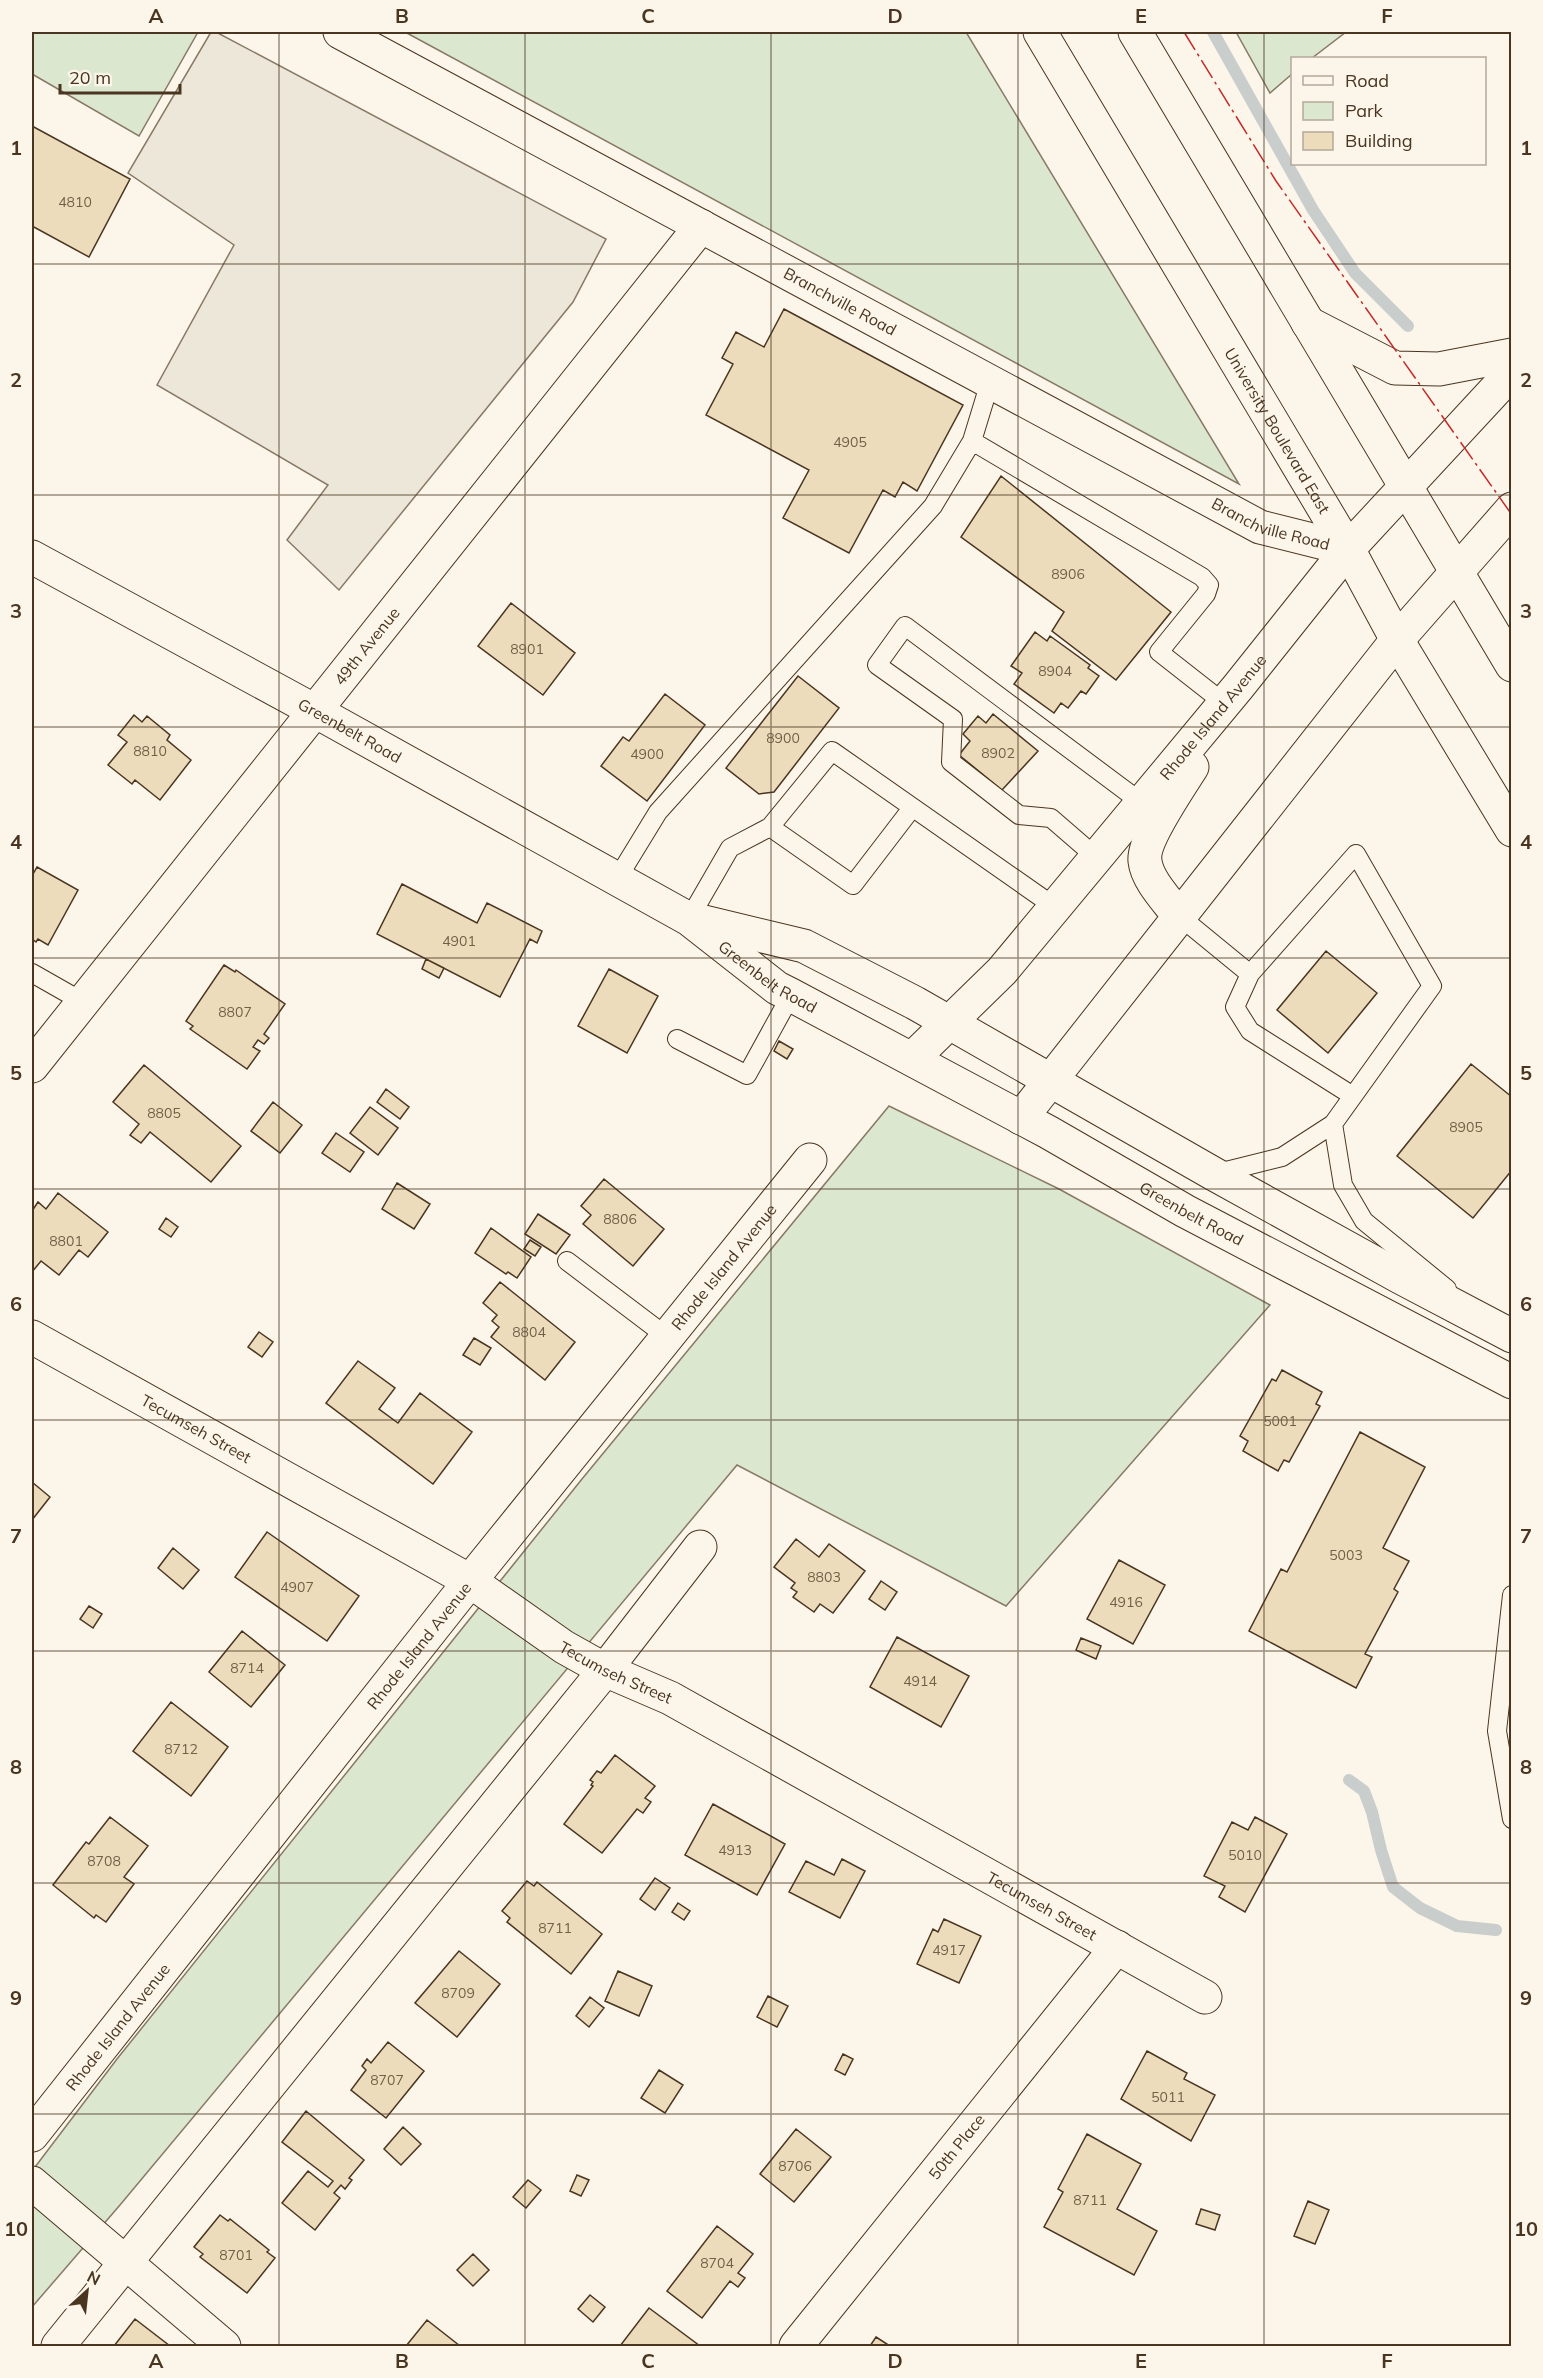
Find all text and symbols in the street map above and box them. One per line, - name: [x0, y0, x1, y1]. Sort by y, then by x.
- text: A: [149, 3, 164, 28]
- text: B: [395, 3, 409, 28]
- text: C: [641, 3, 655, 28]
- text: D: [887, 3, 903, 28]
- text: E: [1135, 3, 1147, 28]
- text: F: [1381, 3, 1393, 28]
- scale bar: [60, 57, 180, 95]
- legend: [1291, 57, 1486, 165]
- text: 20 m: [69, 66, 111, 89]
- text: Road: [1345, 69, 1389, 92]
- text: Park: [1345, 99, 1384, 122]
- text: Building: [1345, 129, 1413, 152]
- text: 1: [10, 135, 22, 160]
- text: 1: [1520, 135, 1532, 160]
- house number: 4810: [58, 193, 92, 211]
- street label: Branchville Road: [780, 263, 900, 340]
- street label: University Boulevard East: [1220, 344, 1335, 517]
- text: 2: [10, 367, 22, 392]
- text: 2: [1520, 367, 1532, 392]
- house number: 4905: [833, 433, 867, 451]
- street label: Branchville Road: [1208, 493, 1332, 554]
- house number: 8906: [1051, 565, 1085, 583]
- text: 3: [10, 598, 22, 623]
- text: 3: [1520, 598, 1532, 623]
- street label: 49th Avenue: [329, 603, 404, 689]
- house number: 8901: [510, 640, 544, 658]
- street label: Rhode Island Avenue: [1155, 650, 1270, 784]
- house number: 8904: [1038, 662, 1072, 680]
- street label: Greenbelt Road: [294, 694, 405, 767]
- house number: 8900: [766, 729, 800, 747]
- house number: 8810: [133, 742, 167, 760]
- house number: 8902: [981, 744, 1015, 762]
- house number: 4900: [630, 745, 664, 763]
- text: 4: [10, 829, 22, 854]
- text: 4: [1520, 829, 1532, 854]
- house number: 4901: [442, 932, 476, 950]
- street label: Greenbelt Road: [714, 936, 821, 1017]
- house number: 8807: [218, 1003, 252, 1021]
- text: 5: [10, 1060, 22, 1085]
- text: 5: [1520, 1060, 1532, 1085]
- house number: 8805: [147, 1104, 181, 1122]
- house number: 8905: [1449, 1118, 1483, 1136]
- street label: Greenbelt Road: [1136, 1177, 1247, 1250]
- street label: Rhode Island Avenue: [667, 1200, 781, 1334]
- house number: 8806: [603, 1210, 637, 1228]
- house number: 8801: [49, 1232, 83, 1250]
- text: 6: [10, 1291, 22, 1316]
- text: 6: [1520, 1291, 1532, 1316]
- house number: 8804: [512, 1323, 546, 1341]
- street label: Tecumseh Street: [138, 1390, 255, 1467]
- house number: 5001: [1263, 1412, 1297, 1430]
- text: 7: [10, 1523, 22, 1548]
- text: 7: [1520, 1523, 1532, 1548]
- house number: 5003: [1329, 1546, 1363, 1564]
- house number: 8803: [807, 1568, 841, 1586]
- house number: 4907: [280, 1578, 314, 1596]
- street label: Rhode Island Avenue: [363, 1578, 475, 1713]
- house number: 4916: [1109, 1593, 1143, 1611]
- street label: Tecumseh Street: [556, 1636, 676, 1708]
- house number: 8714: [230, 1659, 264, 1677]
- house number: 4914: [903, 1672, 937, 1690]
- house number: 8712: [164, 1740, 198, 1758]
- text: 8: [10, 1754, 22, 1779]
- text: 8: [1520, 1754, 1532, 1779]
- house number: 4913: [718, 1841, 752, 1859]
- house number: 5010: [1228, 1846, 1262, 1864]
- house number: 8708: [87, 1852, 121, 1870]
- street label: Tecumseh Street: [983, 1867, 1101, 1945]
- house number: 8711: [538, 1919, 572, 1937]
- house number: 4917: [932, 1941, 966, 1959]
- street label: Rhode Island Avenue: [61, 1959, 174, 2094]
- house number: 8709: [441, 1984, 475, 2002]
- text: 9: [10, 1985, 22, 2010]
- text: 9: [1520, 1985, 1532, 2010]
- house number: 8707: [370, 2071, 404, 2089]
- house number: 5011: [1151, 2088, 1185, 2106]
- street label: 50th Place: [924, 2110, 989, 2183]
- house number: 8706: [778, 2157, 812, 2175]
- house number: 8711: [1073, 2191, 1107, 2209]
- text: 10: [4, 2216, 28, 2241]
- text: 10: [1514, 2216, 1538, 2241]
- house number: 8701: [219, 2246, 253, 2264]
- house number: 8704: [700, 2254, 734, 2272]
- north arrow: [57, 2261, 117, 2321]
- text: N: [84, 2266, 104, 2289]
- text: A: [149, 2348, 164, 2373]
- text: B: [395, 2348, 409, 2373]
- text: C: [641, 2348, 655, 2373]
- text: D: [887, 2348, 903, 2373]
- text: E: [1135, 2348, 1147, 2373]
- text: F: [1381, 2348, 1393, 2373]

